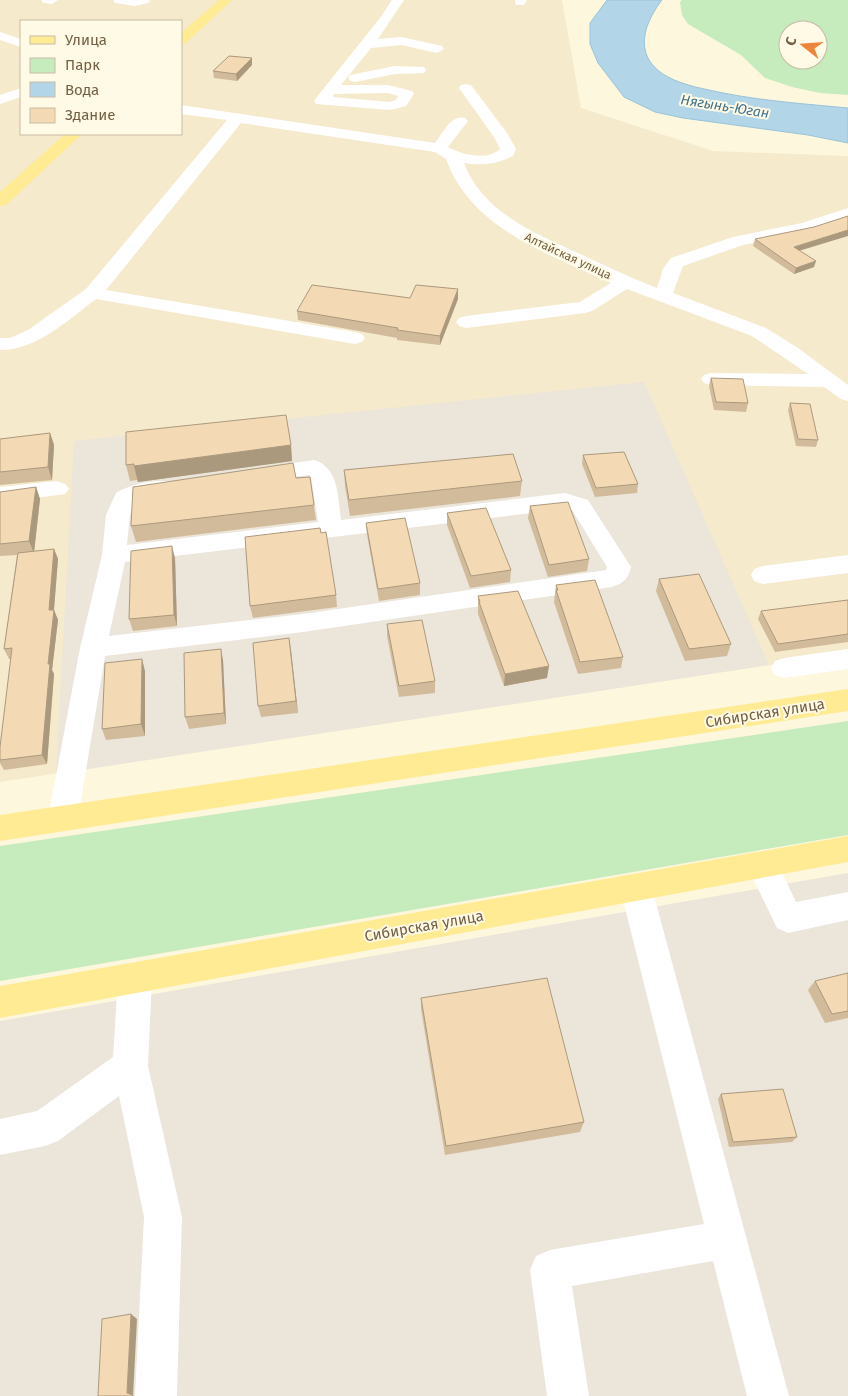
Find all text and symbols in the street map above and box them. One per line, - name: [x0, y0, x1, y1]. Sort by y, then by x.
- legend: [20, 20, 182, 135]
- north arrow: [778, 20, 828, 70]
- text: Улица: [65, 31, 107, 49]
- text: С: [782, 35, 800, 48]
- text: Парк: [65, 56, 100, 74]
- text: Вода: [65, 81, 99, 99]
- water label: Нягынь-Юган: [679, 91, 770, 122]
- text: Здание: [65, 106, 115, 124]
- street label: Алтайская улица: [522, 230, 614, 282]
- street label: Сибирская улица: [704, 695, 826, 731]
- street label: Сибирская улица: [363, 907, 485, 945]

